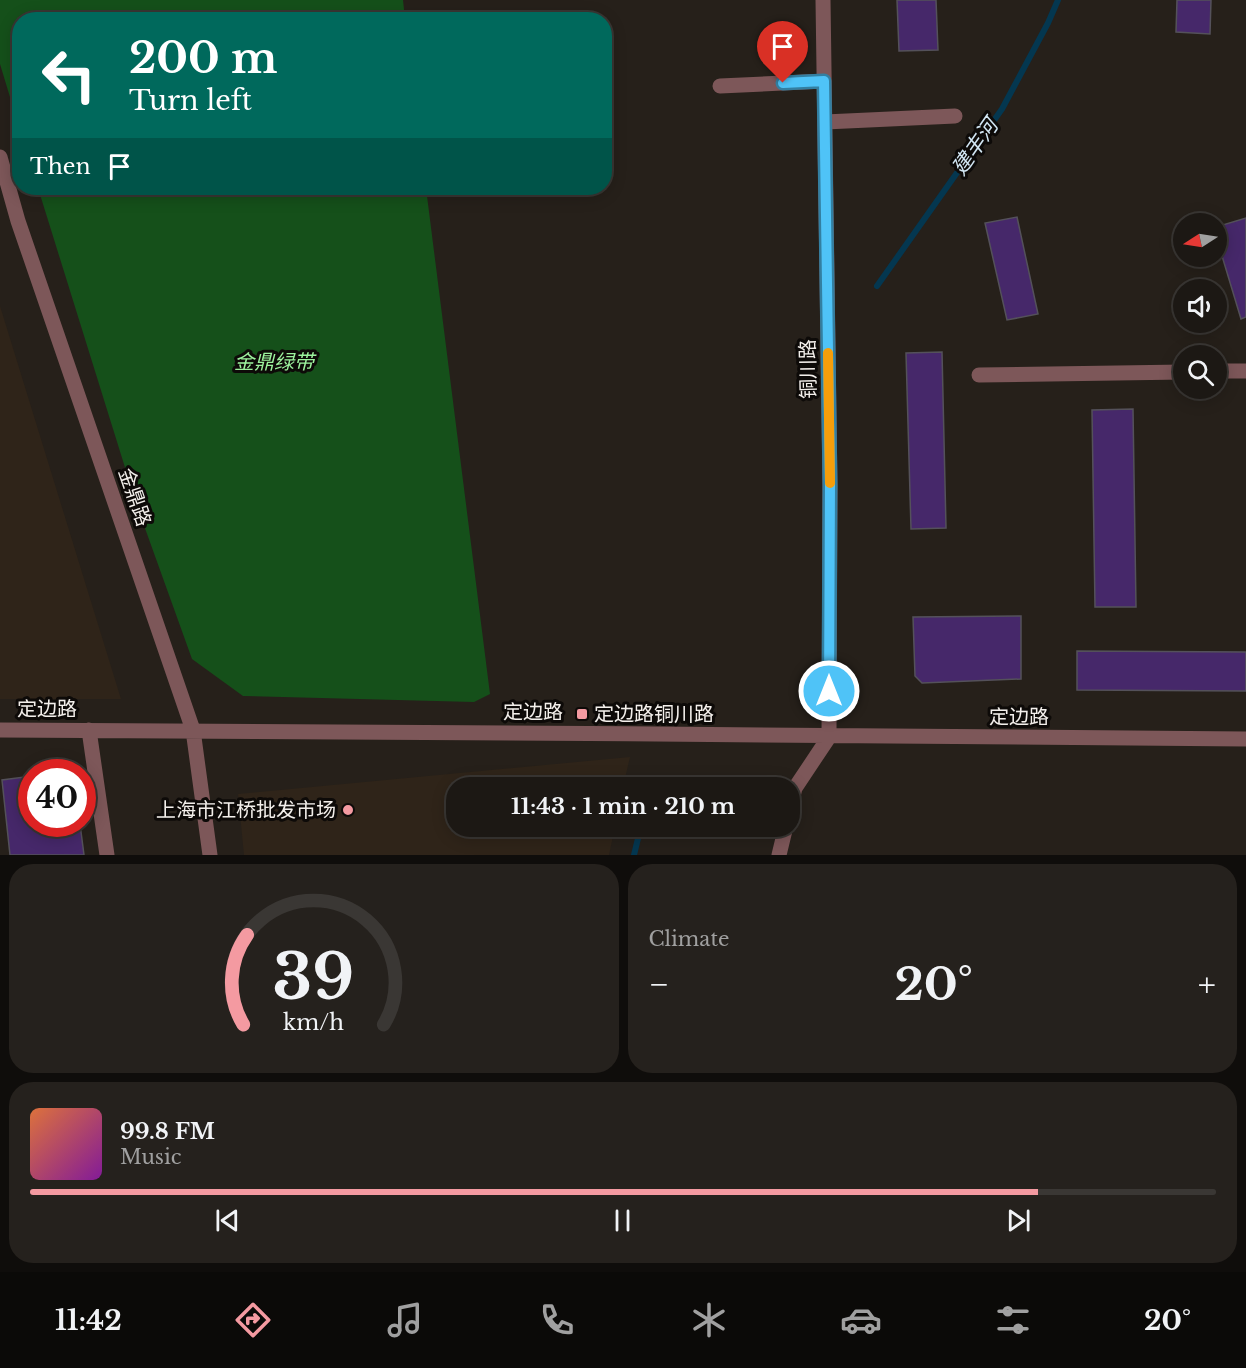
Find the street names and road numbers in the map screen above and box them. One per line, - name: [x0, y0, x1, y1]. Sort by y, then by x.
- street label: 铜川路: [795, 339, 821, 399]
- street label: 金鼎路: [114, 465, 156, 529]
- street label: 定边路: [17, 697, 77, 721]
- street label: 定边路: [503, 700, 563, 724]
- street label: 定边路: [989, 705, 1049, 729]

